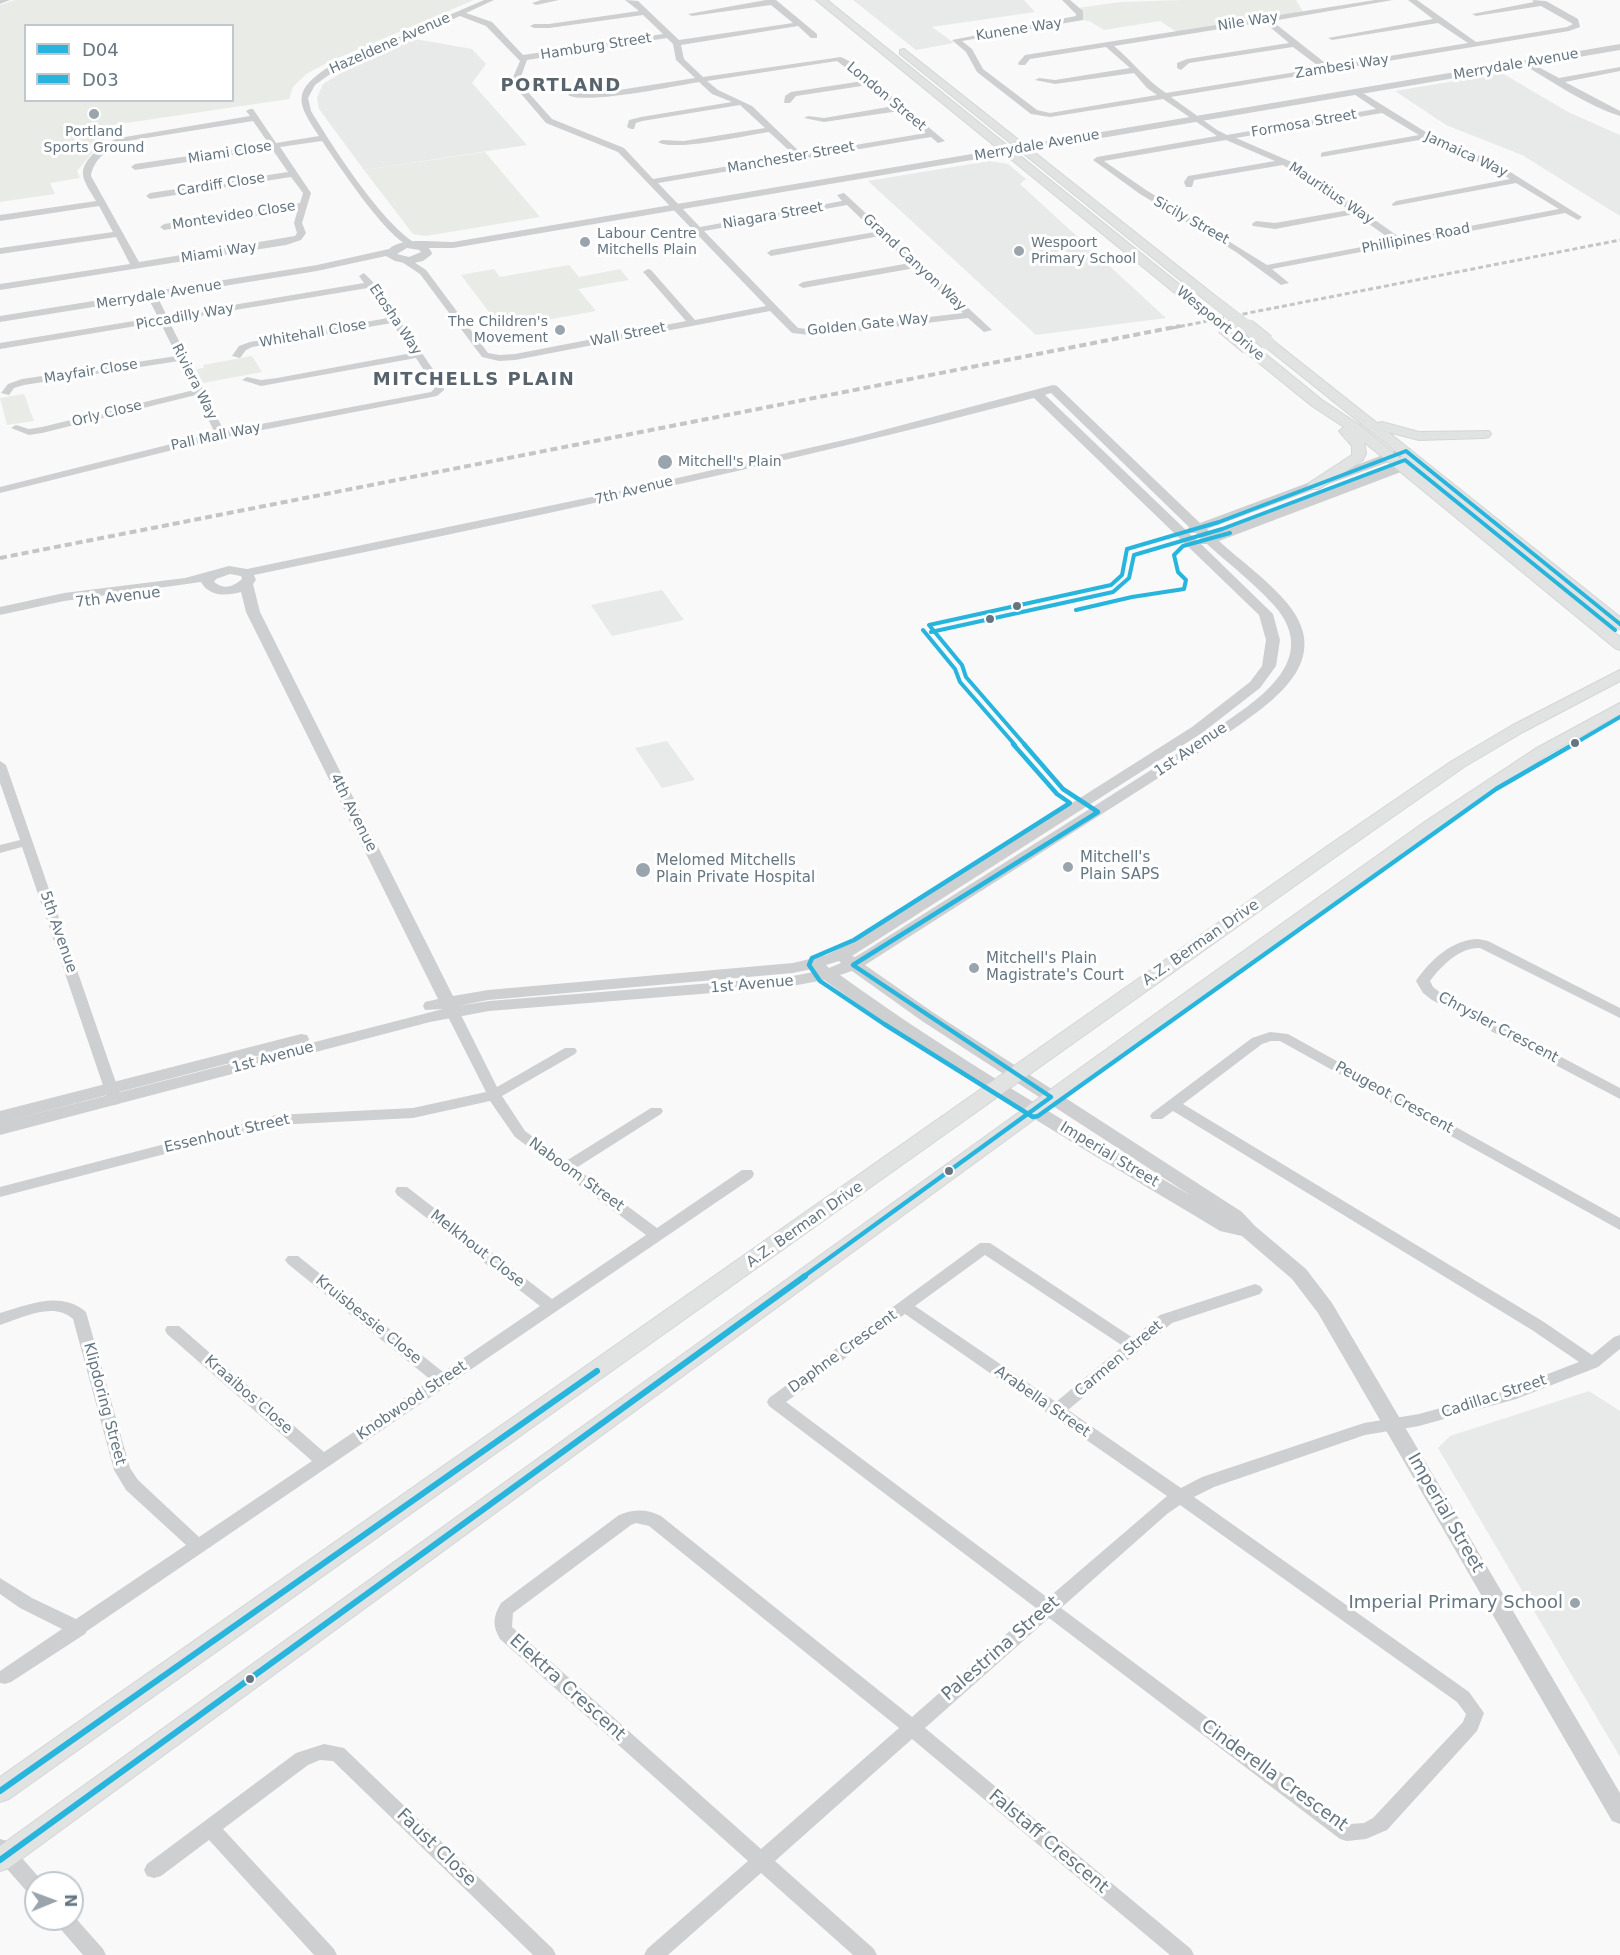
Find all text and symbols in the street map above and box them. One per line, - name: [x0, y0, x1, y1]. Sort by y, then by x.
- street label: Nile Way: [1216, 9, 1280, 35]
- street label: Hazeldene Avenue: [327, 10, 453, 78]
- street label: Kunene Way: [975, 15, 1063, 45]
- legend: [24, 24, 234, 102]
- street label: Hamburg Street: [539, 30, 653, 64]
- text: D04: [82, 39, 119, 60]
- street label: Merrydale Avenue: [1452, 46, 1580, 84]
- street label: Zambesi Way: [1294, 51, 1390, 83]
- street label: London Street: [843, 59, 929, 135]
- text: D03: [82, 69, 119, 90]
- district label: PORTLAND: [500, 75, 622, 97]
- street label: Formosa Street: [1250, 106, 1358, 142]
- marker: Portland Sports Ground: [87, 107, 101, 121]
- place label: Portland Sports Ground: [44, 124, 144, 156]
- street label: Merrydale Avenue: [973, 127, 1101, 165]
- street label: Jamaica Way: [1422, 129, 1510, 181]
- street label: Miami Close: [187, 138, 273, 168]
- street label: Manchester Street: [726, 139, 856, 177]
- street label: Mauritius Way: [1285, 159, 1377, 229]
- street label: Cardiff Close: [176, 170, 266, 200]
- street label: Sicily Street: [1150, 193, 1232, 249]
- street label: Montevideo Close: [171, 198, 297, 234]
- street label: Niagara Street: [721, 199, 825, 233]
- street label: Grand Canyon Way: [859, 211, 969, 315]
- street label: Phillipines Road: [1360, 220, 1472, 258]
- place label: Labour Centre Mitchells Plain: [597, 226, 697, 258]
- marker: Labour Centre Mitchells Plain: [578, 235, 592, 249]
- place label: Wespoort Primary School: [1031, 235, 1136, 268]
- street label: Miami Way: [180, 239, 258, 267]
- marker: Wespoort Primary School: [1012, 244, 1026, 258]
- street label: Merrydale Avenue: [95, 277, 223, 313]
- street label: Etosha Way: [365, 281, 425, 359]
- street label: Wespoort Drive: [1173, 283, 1267, 365]
- street label: Piccadilly Way: [135, 300, 235, 334]
- street label: Golden Gate Way: [806, 310, 930, 340]
- place label: The Children's Movement: [448, 314, 548, 346]
- street label: Whitehall Close: [258, 316, 368, 352]
- street label: Wall Street: [589, 319, 667, 351]
- marker: The Children's Movement: [553, 323, 567, 337]
- street label: Riviera Way: [168, 341, 220, 423]
- street label: Mayfair Close: [43, 356, 139, 388]
- district label: MITCHELLS PLAIN: [373, 369, 575, 391]
- street label: Orly Close: [70, 397, 144, 431]
- street label: Pall Mall Way: [170, 419, 262, 455]
- marker: Mitchell's Plain: [656, 453, 674, 471]
- place label: Mitchell's Plain: [678, 454, 782, 470]
- street label: 7th Avenue: [593, 473, 675, 509]
- street label: 7th Avenue: [75, 584, 161, 612]
- unlabelled marker: [1011, 600, 1023, 612]
- unlabelled marker: [984, 613, 996, 625]
- street label: 1st Avenue: [1151, 719, 1231, 781]
- unlabelled marker: [1569, 737, 1581, 749]
- street label: 4th Avenue: [326, 771, 380, 855]
- place label: Mitchell's Plain SAPS: [1080, 849, 1159, 884]
- place label: Melomed Mitchells Plain Private Hospital: [656, 852, 815, 887]
- marker: Mitchell's Plain SAPS: [1061, 860, 1075, 874]
- marker: Melomed Mitchells Plain Private Hospital: [634, 861, 652, 879]
- street label: 5th Avenue: [36, 889, 80, 975]
- street label: A.Z. Berman Drive: [1139, 896, 1263, 990]
- place label: Mitchell's Plain Magistrate's Court: [986, 950, 1124, 985]
- marker: Mitchell's Plain Magistrate's Court: [967, 961, 981, 975]
- street label: 1st Avenue: [710, 972, 794, 998]
- street label: Chrysler Crescent: [1435, 989, 1561, 1067]
- street label: 1st Avenue: [230, 1038, 316, 1078]
- street label: Peugeot Crescent: [1332, 1058, 1456, 1138]
- street label: Essenhout Street: [162, 1111, 292, 1157]
- street label: Imperial Street: [1056, 1118, 1162, 1192]
- street label: Naboom Street: [525, 1134, 627, 1216]
- unlabelled marker: [943, 1165, 955, 1177]
- street label: A.Z. Berman Drive: [743, 1178, 867, 1272]
- street label: Melkhout Close: [426, 1207, 528, 1291]
- street label: Kruisbessie Close: [311, 1272, 425, 1368]
- street label: Daphne Crescent: [785, 1307, 901, 1397]
- street label: Carmen Street: [1071, 1317, 1167, 1401]
- street label: Klipdoring Street: [79, 1341, 129, 1467]
- street label: Kraaibos Close: [200, 1352, 296, 1438]
- street label: Knobwood Street: [354, 1358, 470, 1444]
- street label: Arabella Street: [991, 1362, 1093, 1442]
- street label: Cadillac Street: [1439, 1372, 1549, 1422]
- street label: Imperial Street: [1402, 1449, 1488, 1577]
- street label: Palestrina Street: [938, 1592, 1064, 1706]
- place label: Imperial Primary School: [1348, 1592, 1563, 1614]
- marker: Imperial Primary School: [1568, 1596, 1582, 1610]
- street label: Elektra Crescent: [505, 1630, 629, 1746]
- unlabelled marker: [244, 1673, 256, 1685]
- street label: Cinderella Crescent: [1197, 1716, 1351, 1836]
- street label: Falstaff Crescent: [984, 1786, 1112, 1898]
- street label: Faust Close: [392, 1805, 480, 1891]
- north arrow: [24, 1871, 84, 1931]
- text: N: [61, 1894, 80, 1908]

